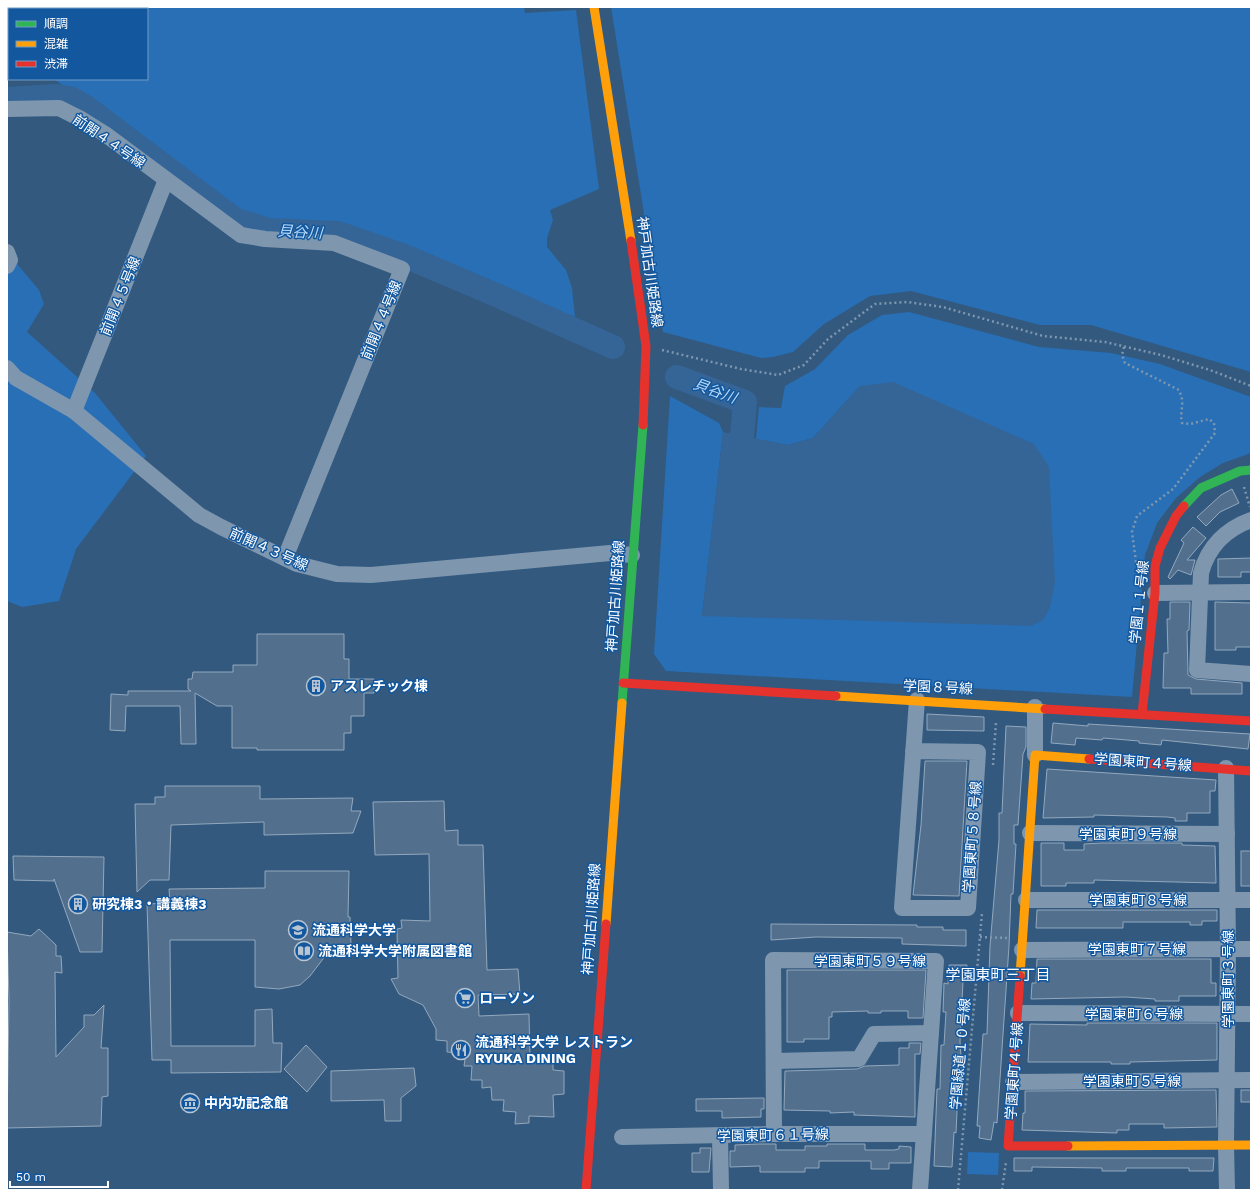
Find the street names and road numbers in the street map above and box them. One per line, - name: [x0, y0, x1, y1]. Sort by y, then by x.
- street label: 前開４４号線: [70, 111, 148, 171]
- street label: 神戸加古川姫路線: [634, 215, 666, 329]
- street label: 前開４５号線: [97, 254, 143, 338]
- street label: 前開４４号線: [358, 278, 404, 362]
- street label: 前開４３号線: [227, 525, 311, 573]
- street label: 神戸加古川姫路線: [603, 540, 627, 652]
- street label: 学園１１号線: [1127, 559, 1151, 645]
- street label: 学園８号線: [903, 677, 973, 697]
- street label: 学園東町４号線: [1094, 751, 1192, 773]
- street label: 学園東町５８号線: [960, 781, 984, 893]
- street label: 学園東町９号線: [1079, 826, 1177, 842]
- street label: 神戸加古川姫路線: [579, 863, 603, 975]
- street label: 学園東町８号線: [1089, 892, 1187, 908]
- street label: 学園東町３号線: [1220, 930, 1236, 1028]
- street label: 学園東町７号線: [1088, 941, 1186, 957]
- street label: 学園東町５９号線: [814, 953, 926, 969]
- street label: 学園緑道１０号線: [947, 998, 973, 1110]
- street label: 学園東町６号線: [1085, 1006, 1183, 1022]
- street label: 学園東町４号線: [1003, 1022, 1025, 1120]
- street label: 学園東町５号線: [1083, 1073, 1181, 1089]
- street label: 学園東町６１号線: [717, 1126, 829, 1144]

